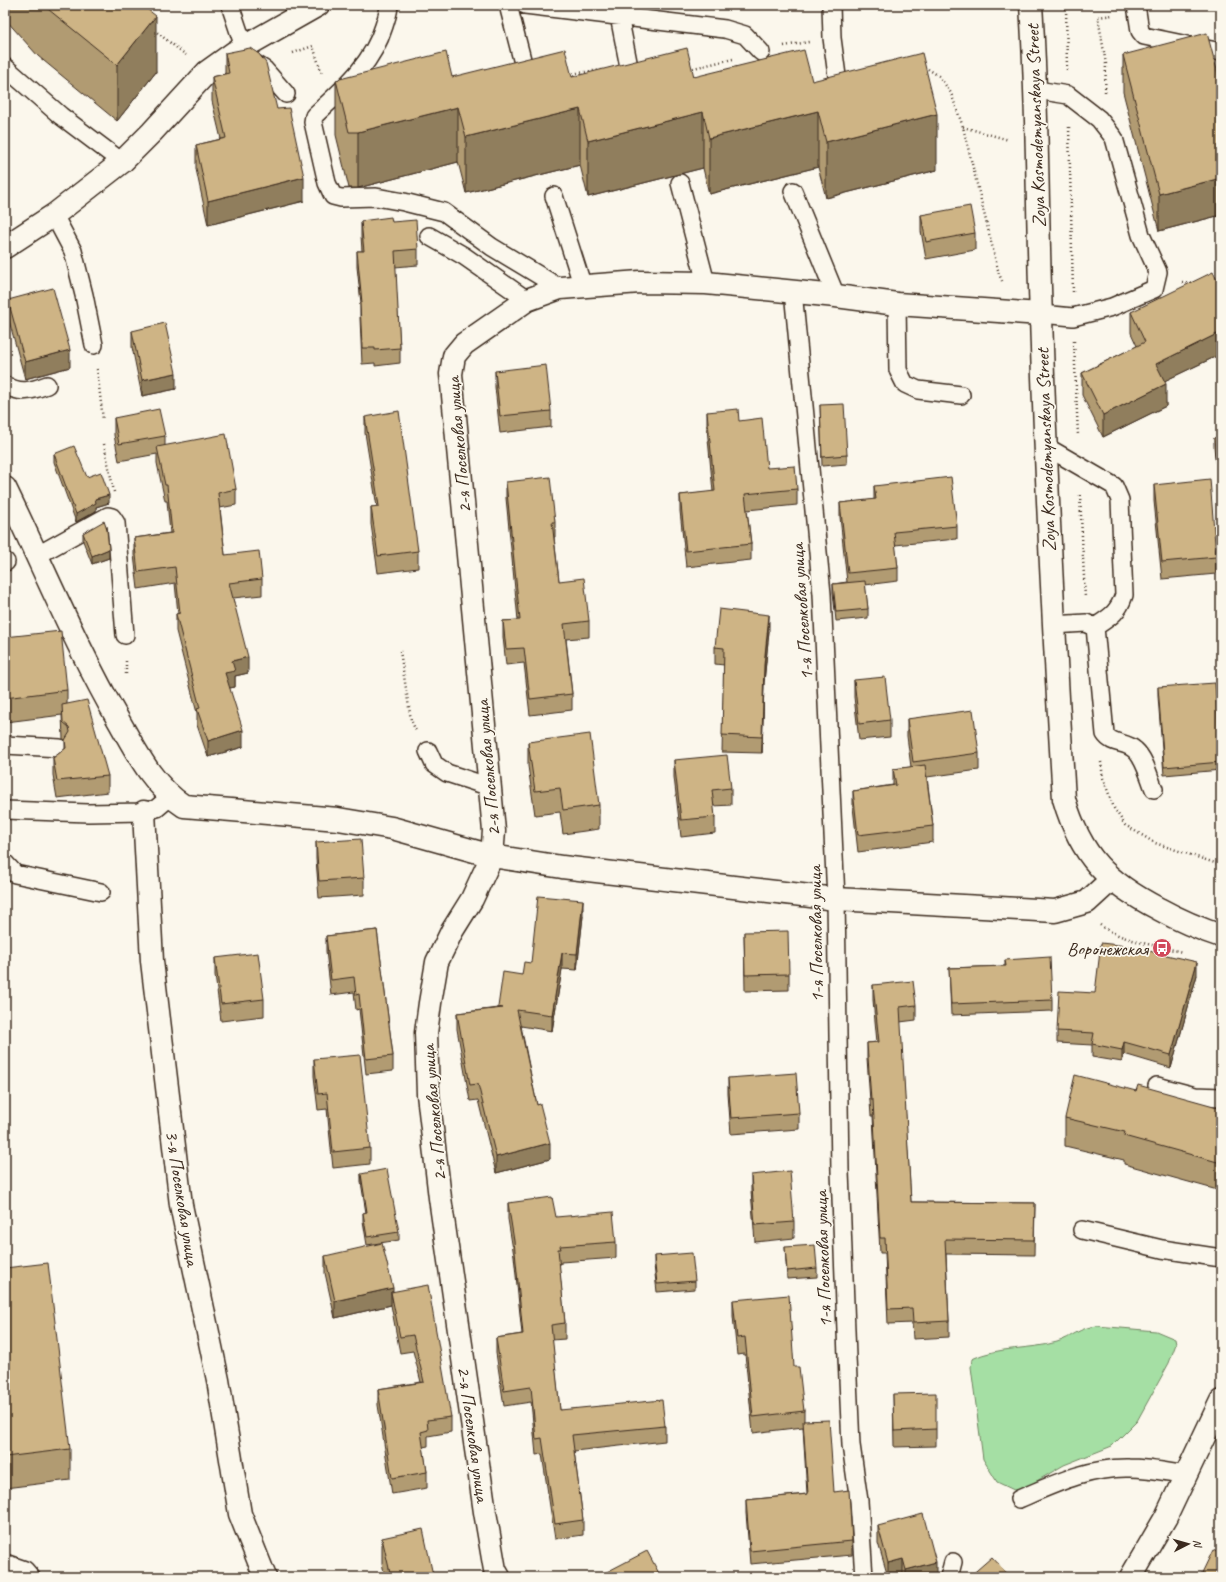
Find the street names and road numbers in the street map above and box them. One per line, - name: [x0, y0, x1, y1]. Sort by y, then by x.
- street label: Zoya Kosmodemyanskaya Street: [1020, 22, 1052, 228]
- street label: Zoya Kosmodemyanskaya Street: [1030, 346, 1062, 552]
- street label: 2-я Поселковая улица: [441, 373, 477, 514]
- street label: 1-я Поселковая улица: [785, 541, 819, 681]
- street label: 2-я Поселковая улица: [470, 696, 506, 837]
- street label: 1-я Поселковая улица: [803, 863, 829, 1003]
- street label: 2-я Поселковая улица: [416, 1041, 452, 1182]
- street label: 3-я Поселковая улица: [159, 1129, 205, 1270]
- street label: 1-я Поселковая улица: [809, 1188, 837, 1328]
- street label: 2-я Поселковая улица: [452, 1365, 495, 1506]

